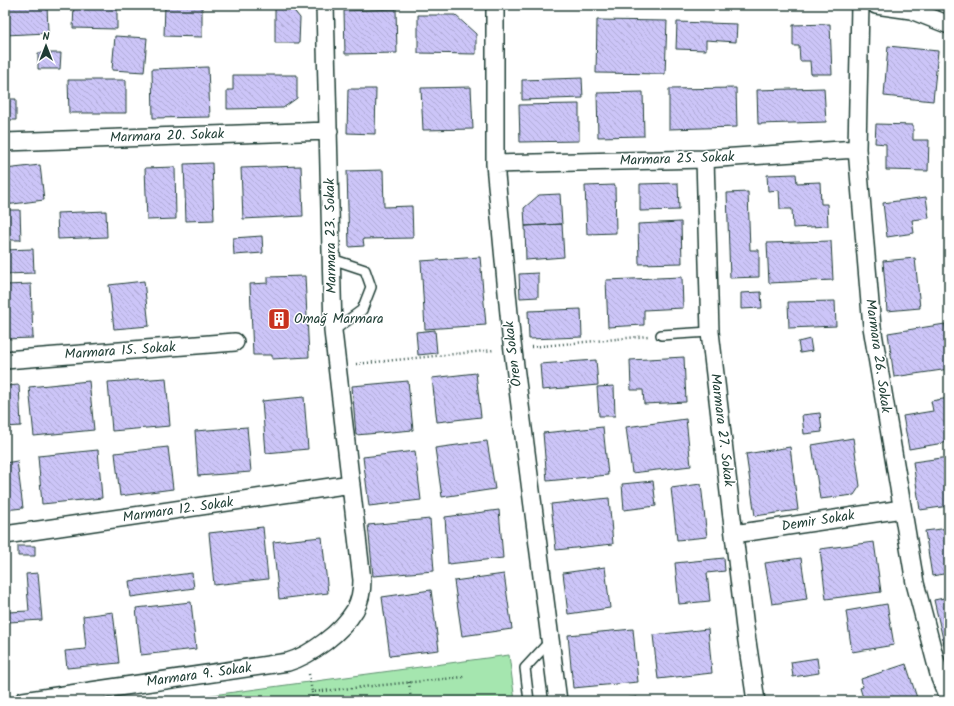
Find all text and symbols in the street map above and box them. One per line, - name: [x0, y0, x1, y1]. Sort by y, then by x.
- north arrow: [26, 26, 66, 66]
- text: N: [43, 28, 50, 46]
- street label: Marmara 20. Sokak: [109, 123, 225, 149]
- street label: Marmara 25. Sokak: [619, 146, 735, 172]
- street label: Marmara 23. Sokak: [319, 178, 343, 294]
- street label: Marmara 26. Sokak: [859, 297, 897, 415]
- building icon: Omağ Marmara: [266, 306, 292, 332]
- place label: Omağ Marmara: [294, 308, 384, 330]
- street label: Ören Sokak: [498, 319, 528, 388]
- street label: Marmara 15. Sokak: [64, 336, 177, 366]
- street label: Marmara 27. Sokak: [704, 372, 740, 488]
- street label: Marmara 12. Sokak: [121, 491, 235, 529]
- street label: Demir Sokak: [780, 504, 856, 538]
- street label: Marmara 9. Sokak: [145, 657, 253, 693]

